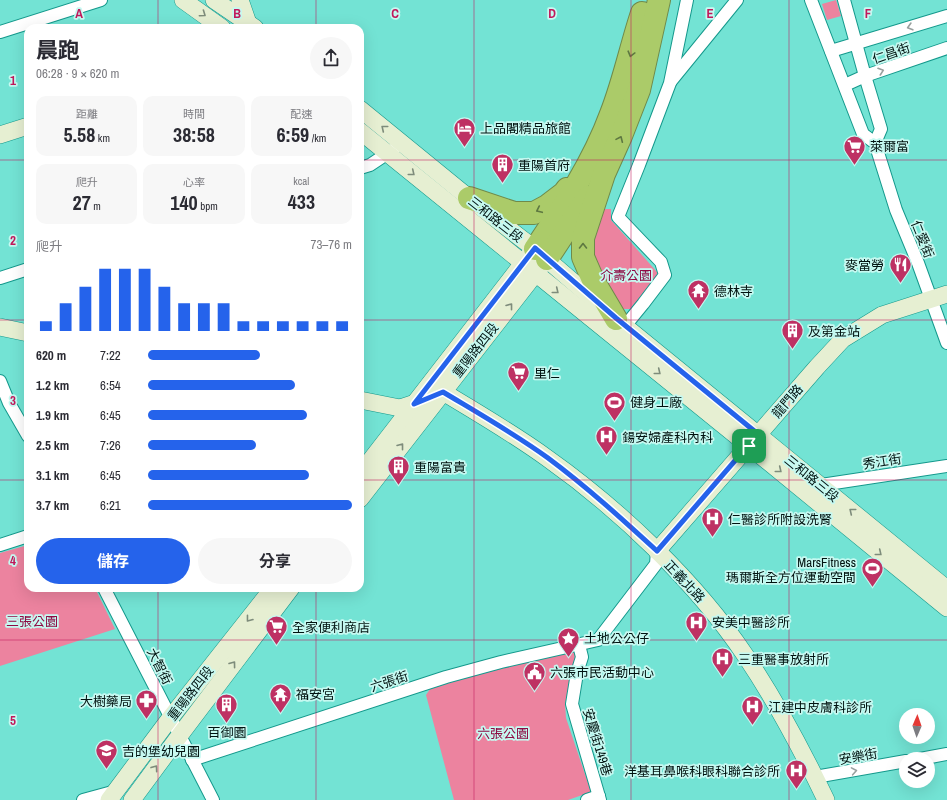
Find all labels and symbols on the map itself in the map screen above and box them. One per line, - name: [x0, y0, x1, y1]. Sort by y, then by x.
- text: A: [75, 5, 83, 22]
- text: B: [233, 5, 241, 22]
- text: C: [391, 5, 399, 22]
- text: D: [548, 5, 556, 22]
- text: E: [706, 5, 714, 22]
- text: F: [865, 5, 872, 22]
- one-way arrow: [199, 9, 206, 17]
- one-way arrow: [906, 22, 913, 31]
- street label: 仁昌街: [870, 39, 912, 68]
- one-way arrow: [627, 51, 635, 57]
- one-way arrow: [877, 67, 884, 76]
- text: 1: [10, 72, 16, 89]
- hotel icon: 上品閣精品旅館: [452, 115, 478, 148]
- place label: 上品閣精品旅館: [480, 120, 571, 137]
- one-way arrow: [382, 125, 389, 132]
- supermarket icon: 萊爾富: [842, 133, 868, 166]
- one-way arrow: [615, 135, 623, 143]
- place label: 萊爾富: [870, 138, 909, 155]
- building icon: 重陽首府: [489, 152, 515, 185]
- place label: 重陽首府: [518, 157, 570, 174]
- one-way arrow: [408, 168, 415, 175]
- street label: 三和路三段: [465, 193, 527, 246]
- one-way arrow: [536, 205, 543, 213]
- street label: 仁愛街: [907, 218, 938, 260]
- text: 2: [10, 232, 16, 249]
- one-way arrow: [579, 243, 587, 249]
- restaurant icon: 麥當勞: [887, 252, 913, 285]
- place label: 麥當勞: [845, 257, 884, 274]
- park label: 介壽公園: [600, 267, 652, 284]
- temple icon: 德林寺: [686, 278, 712, 311]
- place label: 德林寺: [714, 283, 753, 300]
- one-way arrow: [552, 286, 559, 293]
- one-way arrow: [505, 303, 512, 310]
- building icon: 及第金站: [779, 318, 805, 351]
- street label: 重陽路四段: [449, 319, 502, 381]
- place label: 及第金站: [808, 323, 860, 340]
- supermarket icon: 里仁: [506, 360, 532, 393]
- place label: 里仁: [534, 365, 560, 382]
- one-way arrow: [653, 368, 660, 375]
- street label: 龍門路: [768, 381, 807, 422]
- sports icon: 健身工廠: [602, 389, 628, 422]
- text: 3: [10, 392, 16, 409]
- place label: 健身工廠: [630, 394, 682, 411]
- hospital icon: 鍚安婦產科內科: [594, 424, 620, 457]
- place label: 鍚安婦產科內科: [622, 429, 713, 446]
- pin: [732, 429, 766, 463]
- one-way arrow: [396, 443, 403, 450]
- street label: 秀江街: [861, 450, 903, 473]
- street label: 三和路三段: [781, 451, 842, 505]
- building icon: 重陽富貴: [386, 454, 412, 487]
- place label: 重陽富貴: [414, 459, 466, 476]
- one-way arrow: [774, 466, 781, 473]
- hospital icon: 仁醫診所附設洗腎: [700, 506, 726, 539]
- one-way arrow: [849, 508, 857, 515]
- place label: 仁醫診所附設洗腎: [728, 511, 832, 528]
- one-way arrow: [875, 548, 882, 555]
- text: 4: [10, 552, 16, 569]
- place label: MarsFitness 瑪爾斯全方位運動空間: [726, 554, 856, 586]
- sports icon: MarsFitness 瑪爾斯全方位運動空間: [859, 556, 885, 589]
- street label: 正義北路: [661, 557, 709, 606]
- hospital icon: 安美中醫診所: [684, 609, 710, 642]
- park label: 三張公園: [6, 613, 58, 630]
- one-way arrow: [247, 614, 254, 621]
- supermarket icon: 全家便利商店: [264, 614, 290, 647]
- place label: 安美中醫診所: [712, 614, 790, 631]
- place label: 全家便利商店: [292, 619, 370, 636]
- place icon: 土地公公仔: [556, 625, 582, 658]
- place label: 土地公公仔: [584, 630, 649, 647]
- street label: 大智街: [143, 645, 176, 687]
- hospital icon: 三重醫事放射所: [709, 646, 735, 679]
- place label: 三重醫事放射所: [738, 651, 829, 668]
- public building icon: 六張市民活動中心: [521, 659, 547, 692]
- street label: 重陽路四段: [164, 662, 217, 724]
- one-way arrow: [228, 662, 235, 669]
- place label: 六張市民活動中心: [550, 664, 654, 681]
- street label: 六張街: [368, 667, 410, 696]
- temple icon: 福安宮: [268, 681, 294, 714]
- place label: 福安宮: [296, 686, 335, 703]
- pharmacy icon: 大樹藥局: [134, 688, 160, 721]
- building icon: 百御園: [214, 691, 240, 724]
- place label: 大樹藥局: [80, 693, 132, 710]
- hospital icon: 江建中皮膚科診所: [739, 694, 765, 727]
- place label: 江建中皮膚科診所: [768, 699, 872, 716]
- street label: 安慶街149巷: [579, 706, 616, 778]
- north arrow: [899, 708, 935, 744]
- text: 5: [10, 712, 16, 729]
- place label: 百御園: [207, 724, 247, 741]
- park label: 六張公園: [477, 725, 529, 742]
- school or university icon: 吉的堡幼兒園: [93, 738, 119, 771]
- place label: 吉的堡幼兒園: [122, 743, 200, 760]
- street label: 安樂街: [837, 745, 879, 768]
- hospital icon: 洋基耳鼻喉科眼科聯合診所: [783, 758, 809, 791]
- place label: 洋基耳鼻喉科眼科聯合診所: [624, 763, 780, 780]
- one-way arrow: [150, 766, 157, 773]
- one-way arrow: [851, 767, 857, 775]

